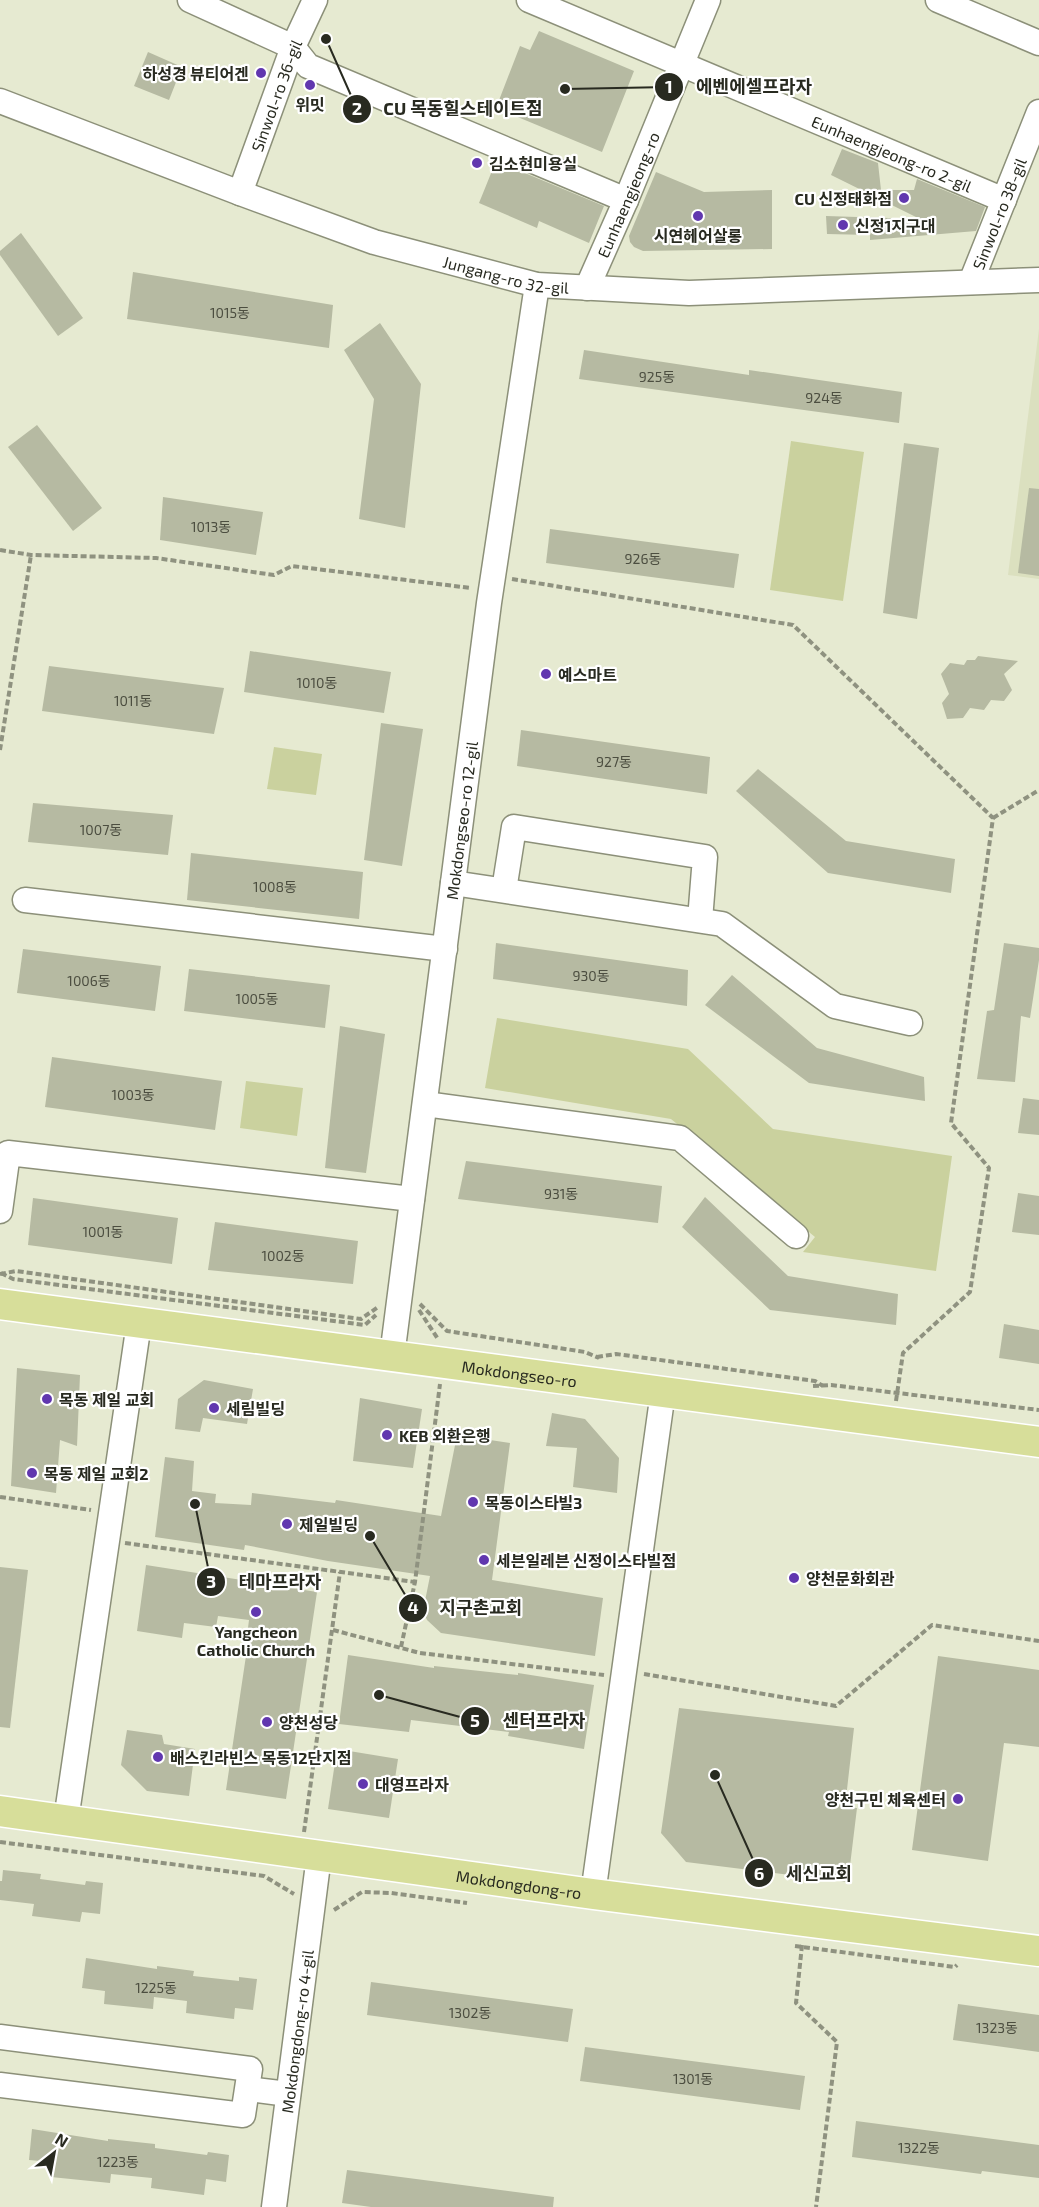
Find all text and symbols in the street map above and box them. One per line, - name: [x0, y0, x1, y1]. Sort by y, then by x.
- street label: Sinwol-ro 36-gil: [246, 36, 305, 154]
- place label: 하성경 뷰티어겐: [143, 64, 249, 83]
- marker: 하성경 뷰티어겐: [254, 66, 268, 80]
- callout: 에벤에셀프라자: [654, 69, 824, 105]
- text: 1: [665, 75, 673, 97]
- text: 에벤에셀프라자: [696, 75, 812, 97]
- marker: 위밋: [303, 78, 317, 92]
- callout: CU 목동힐스테이트점: [342, 91, 555, 127]
- place label: 위밋: [295, 95, 325, 114]
- text: 2: [352, 97, 362, 119]
- text: CU 목동힐스테이트점: [383, 97, 543, 119]
- street label: Eunhaengjeong-ro 2-gil: [809, 111, 975, 195]
- street label: Eunhaengjeong-ro: [592, 129, 663, 260]
- place label: 김소현미용실: [489, 154, 577, 173]
- street label: Sinwol-ro 38-gil: [968, 155, 1029, 272]
- marker: 김소현미용실: [470, 156, 484, 170]
- place label: CU 신정태화점: [795, 189, 892, 208]
- marker: CU 신정태화점: [897, 191, 911, 205]
- marker: 시연헤어살롱: [691, 209, 705, 223]
- place label: 신정1지구대: [855, 216, 936, 235]
- marker: 신정1지구대: [836, 218, 850, 232]
- place label: 시연헤어살롱: [654, 226, 742, 245]
- street label: Jungang-ro 32-gil: [441, 251, 570, 296]
- house number: 1015동: [210, 304, 250, 321]
- house number: 925동: [639, 368, 675, 385]
- house number: 924동: [805, 389, 843, 406]
- house number: 1013동: [191, 518, 231, 535]
- house number: 926동: [625, 550, 662, 567]
- place label: 예스마트: [558, 665, 617, 684]
- marker: 예스마트: [539, 667, 553, 681]
- house number: 1010동: [297, 674, 338, 691]
- house number: 1011동: [114, 692, 152, 709]
- street label: Mokdongseo-ro 12-gil: [441, 740, 481, 901]
- house number: 927동: [596, 753, 632, 770]
- house number: 1007동: [80, 821, 122, 838]
- house number: 1008동: [253, 878, 297, 895]
- house number: 930동: [572, 967, 610, 984]
- house number: 1006동: [67, 972, 111, 989]
- house number: 1005동: [236, 990, 279, 1007]
- house number: 1003동: [111, 1086, 155, 1103]
- house number: 931동: [544, 1185, 578, 1202]
- house number: 1001동: [83, 1223, 124, 1240]
- house number: 1002동: [261, 1247, 305, 1264]
- street label: Mokdongseo-ro: [461, 1356, 578, 1390]
- place label: 목동 제일 교회: [59, 1390, 154, 1409]
- marker: 목동 제일 교회: [40, 1392, 54, 1406]
- place label: 세림빌딩: [226, 1399, 285, 1418]
- marker: 세림빌딩: [207, 1401, 221, 1415]
- place label: KEB 외환은행: [399, 1426, 491, 1445]
- marker: KEB 외환은행: [380, 1428, 394, 1442]
- place label: 목동 제일 교회2: [44, 1464, 149, 1483]
- marker: 목동 제일 교회2: [25, 1466, 39, 1480]
- place label: 목동이스타빌3: [485, 1493, 582, 1512]
- marker: 목동이스타빌3: [466, 1495, 480, 1509]
- place label: 제일빌딩: [299, 1515, 358, 1534]
- marker: 제일빌딩: [280, 1517, 294, 1531]
- place label: 세븐일레븐 신정이스타빌점: [496, 1551, 676, 1570]
- marker: 세븐일레븐 신정이스타빌점: [477, 1553, 491, 1567]
- callout: 테마프라자: [196, 1564, 333, 1600]
- place label: 양천문화회관: [806, 1569, 895, 1588]
- text: 3: [206, 1570, 216, 1592]
- text: 테마프라자: [239, 1570, 322, 1592]
- marker: 양천문화회관: [787, 1571, 801, 1585]
- callout: 지구촌교회: [398, 1590, 534, 1626]
- text: 4: [407, 1596, 419, 1618]
- text: 지구촌교회: [440, 1596, 522, 1618]
- marker: Yangcheon Catholic Church: [249, 1605, 263, 1619]
- place label: Yangcheon Catholic Church: [197, 1622, 315, 1659]
- callout: 센터프라자: [460, 1703, 597, 1739]
- text: 5: [470, 1709, 480, 1731]
- text: 센터프라자: [503, 1709, 586, 1731]
- place label: 양천성당: [279, 1713, 338, 1732]
- marker: 양천성당: [260, 1715, 274, 1729]
- place label: 배스킨라빈스 목동12단지점: [170, 1748, 352, 1767]
- marker: 배스킨라빈스 목동12단지점: [151, 1750, 165, 1764]
- place label: 대영프라자: [375, 1775, 449, 1794]
- marker: 대영프라자: [356, 1777, 370, 1791]
- place label: 양천구민 체육센터: [825, 1790, 946, 1809]
- marker: 양천구민 체육센터: [951, 1792, 965, 1806]
- callout: 세신교회: [744, 1855, 864, 1891]
- text: 6: [754, 1862, 764, 1884]
- text: 세신교회: [786, 1862, 852, 1884]
- street label: Mokdongdong-ro: [455, 1865, 583, 1902]
- street label: Mokdongdong-ro 4-gil: [277, 1948, 316, 2114]
- house number: 1225동: [135, 1979, 177, 1996]
- house number: 1302동: [449, 2004, 491, 2021]
- house number: 1323동: [976, 2019, 1018, 2036]
- house number: 1301동: [673, 2070, 713, 2087]
- north arrow: [24, 2123, 84, 2183]
- text: N: [52, 2129, 72, 2151]
- house number: 1322동: [898, 2139, 940, 2156]
- house number: 1223동: [97, 2153, 139, 2170]

